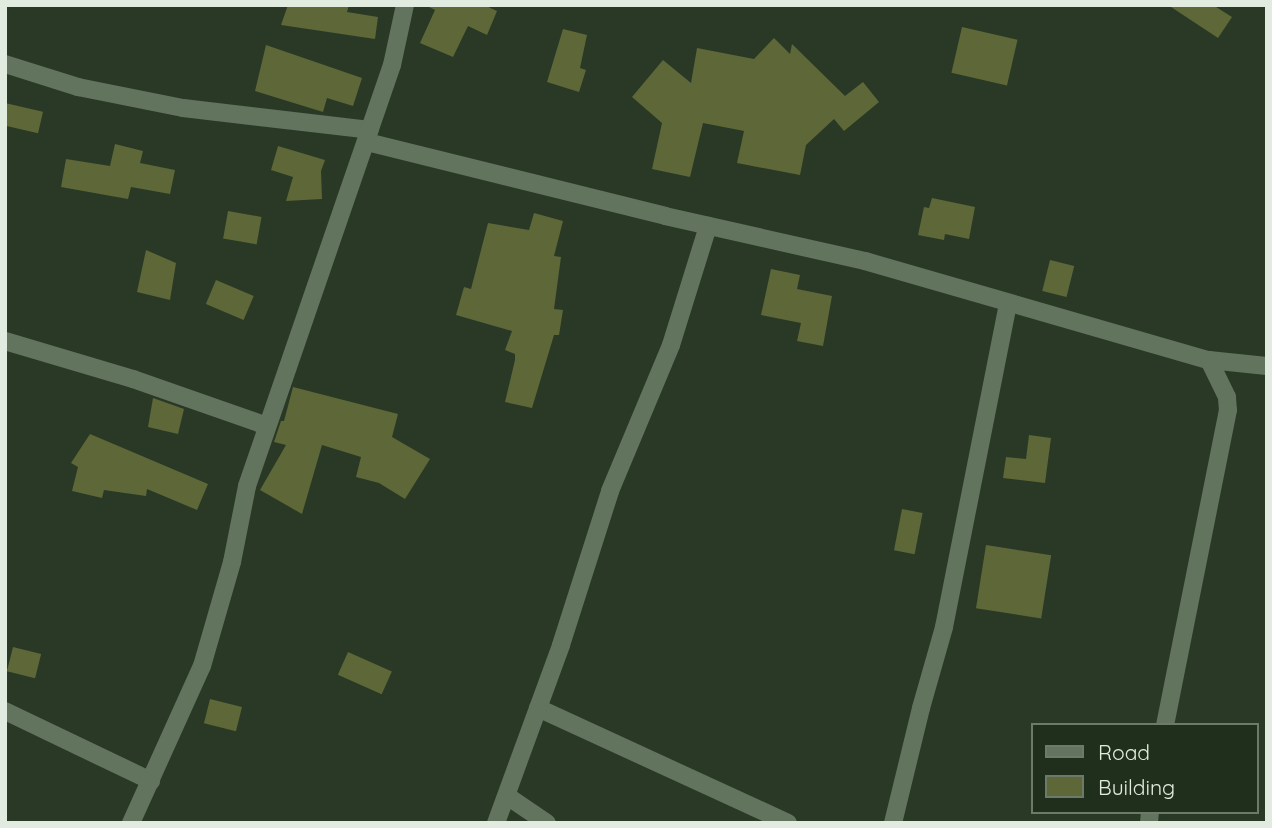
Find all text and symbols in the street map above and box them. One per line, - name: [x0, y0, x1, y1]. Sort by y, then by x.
- legend: [1030, 723, 1258, 814]
- text: Road: [1098, 739, 1150, 765]
- text: Building: [1098, 774, 1175, 800]

